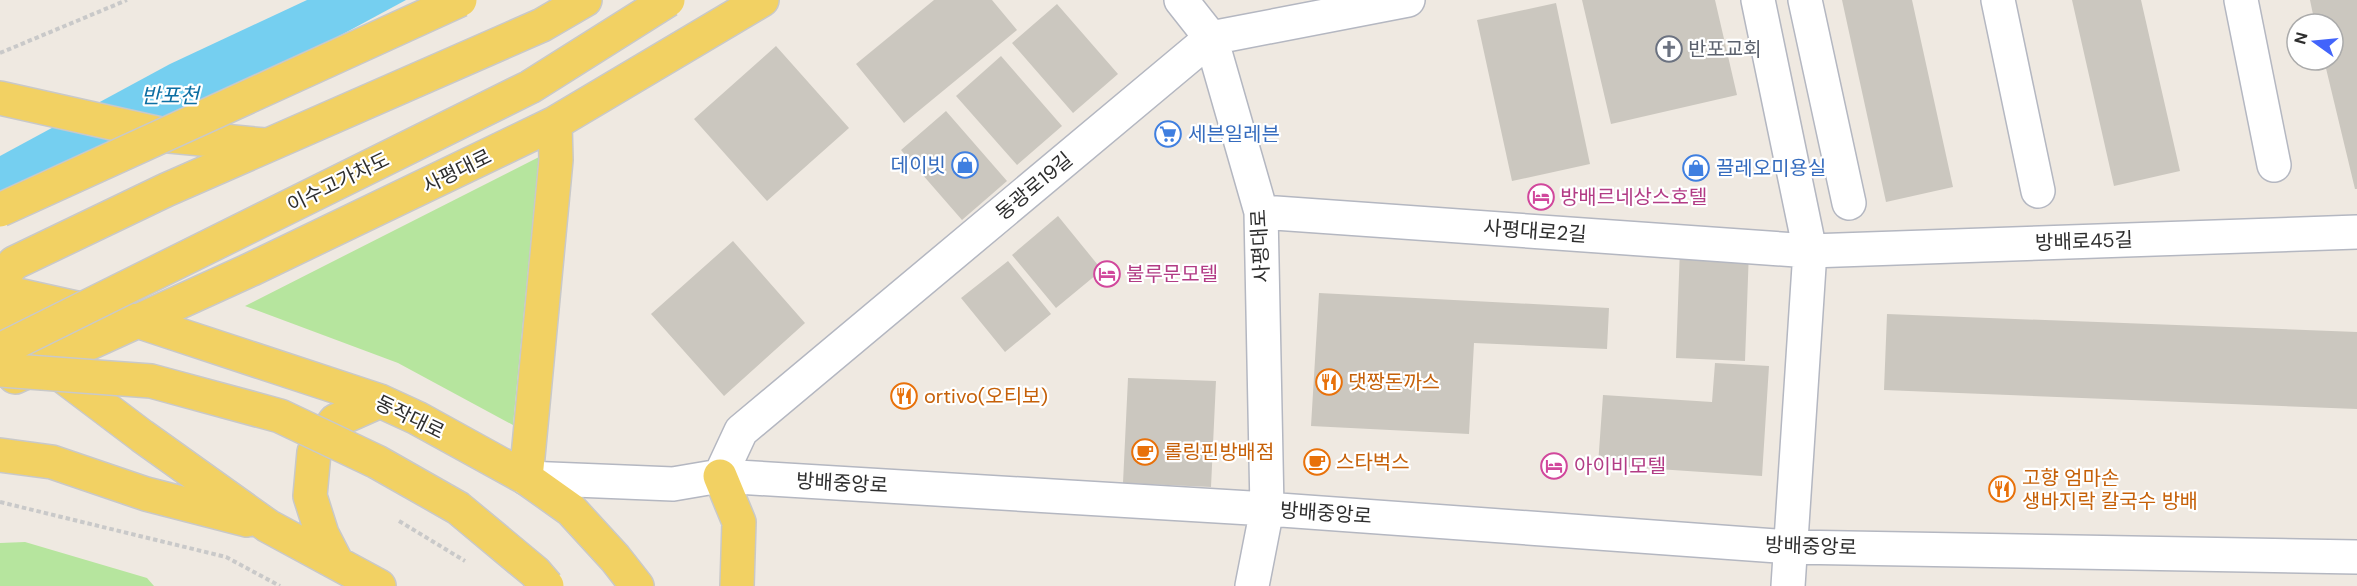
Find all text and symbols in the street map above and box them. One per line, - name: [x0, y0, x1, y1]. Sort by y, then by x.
- north arrow: [2285, 12, 2345, 72]
- text: N: [2289, 30, 2313, 47]
- church icon: 반포교회: [1654, 34, 1684, 64]
- place label: 반포교회: [1688, 36, 1762, 62]
- water label: 반포천: [141, 82, 202, 110]
- supermarket icon: 세븐일레븐: [1153, 119, 1183, 149]
- place label: 세븐일레븐: [1188, 121, 1280, 147]
- street label: 사평대로: [418, 143, 496, 199]
- street label: 이수고가차도: [283, 146, 393, 218]
- street label: 동광로19길: [990, 146, 1078, 226]
- shop icon: 데이빗: [950, 150, 980, 180]
- place label: 데이빗: [891, 152, 946, 178]
- shop icon: 끌레오미용실: [1681, 153, 1711, 183]
- place label: 끌레오미용실: [1716, 155, 1826, 181]
- hotel icon: 방배르네상스호텔: [1526, 182, 1556, 212]
- place label: 방배르네상스호텔: [1560, 184, 1707, 210]
- street label: 사평대로: [1245, 209, 1275, 283]
- street label: 사평대로2길: [1482, 214, 1588, 248]
- street label: 방배로45길: [2035, 226, 2133, 256]
- hotel icon: 불루문모텔: [1092, 259, 1122, 289]
- place label: 불루문모텔: [1126, 261, 1218, 287]
- restaurant icon: 댓짱돈까스: [1314, 367, 1344, 397]
- place label: 댓짱돈까스: [1348, 369, 1440, 395]
- restaurant icon: ortivo(오티보): [889, 381, 919, 411]
- place label: ortivo(오티보): [924, 383, 1048, 409]
- street label: 동작대로: [371, 389, 449, 445]
- cafe icon: 롤링핀방배점: [1130, 437, 1160, 467]
- place label: 롤링핀방배점: [1164, 439, 1274, 465]
- cafe icon: 스타벅스: [1302, 447, 1332, 477]
- place label: 스타벅스: [1336, 449, 1410, 475]
- hotel icon: 아이비모텔: [1539, 451, 1569, 481]
- place label: 아이비모텔: [1574, 453, 1666, 479]
- place label: 고향 엄마손 생바지락 칼국수 방배: [2022, 465, 2198, 514]
- street label: 방배중앙로: [795, 468, 889, 498]
- restaurant icon: 고향 엄마손 생바지락 칼국수 방배: [1987, 474, 2017, 504]
- street label: 방배중앙로: [1279, 497, 1373, 529]
- street label: 방배중앙로: [1765, 531, 1857, 561]

